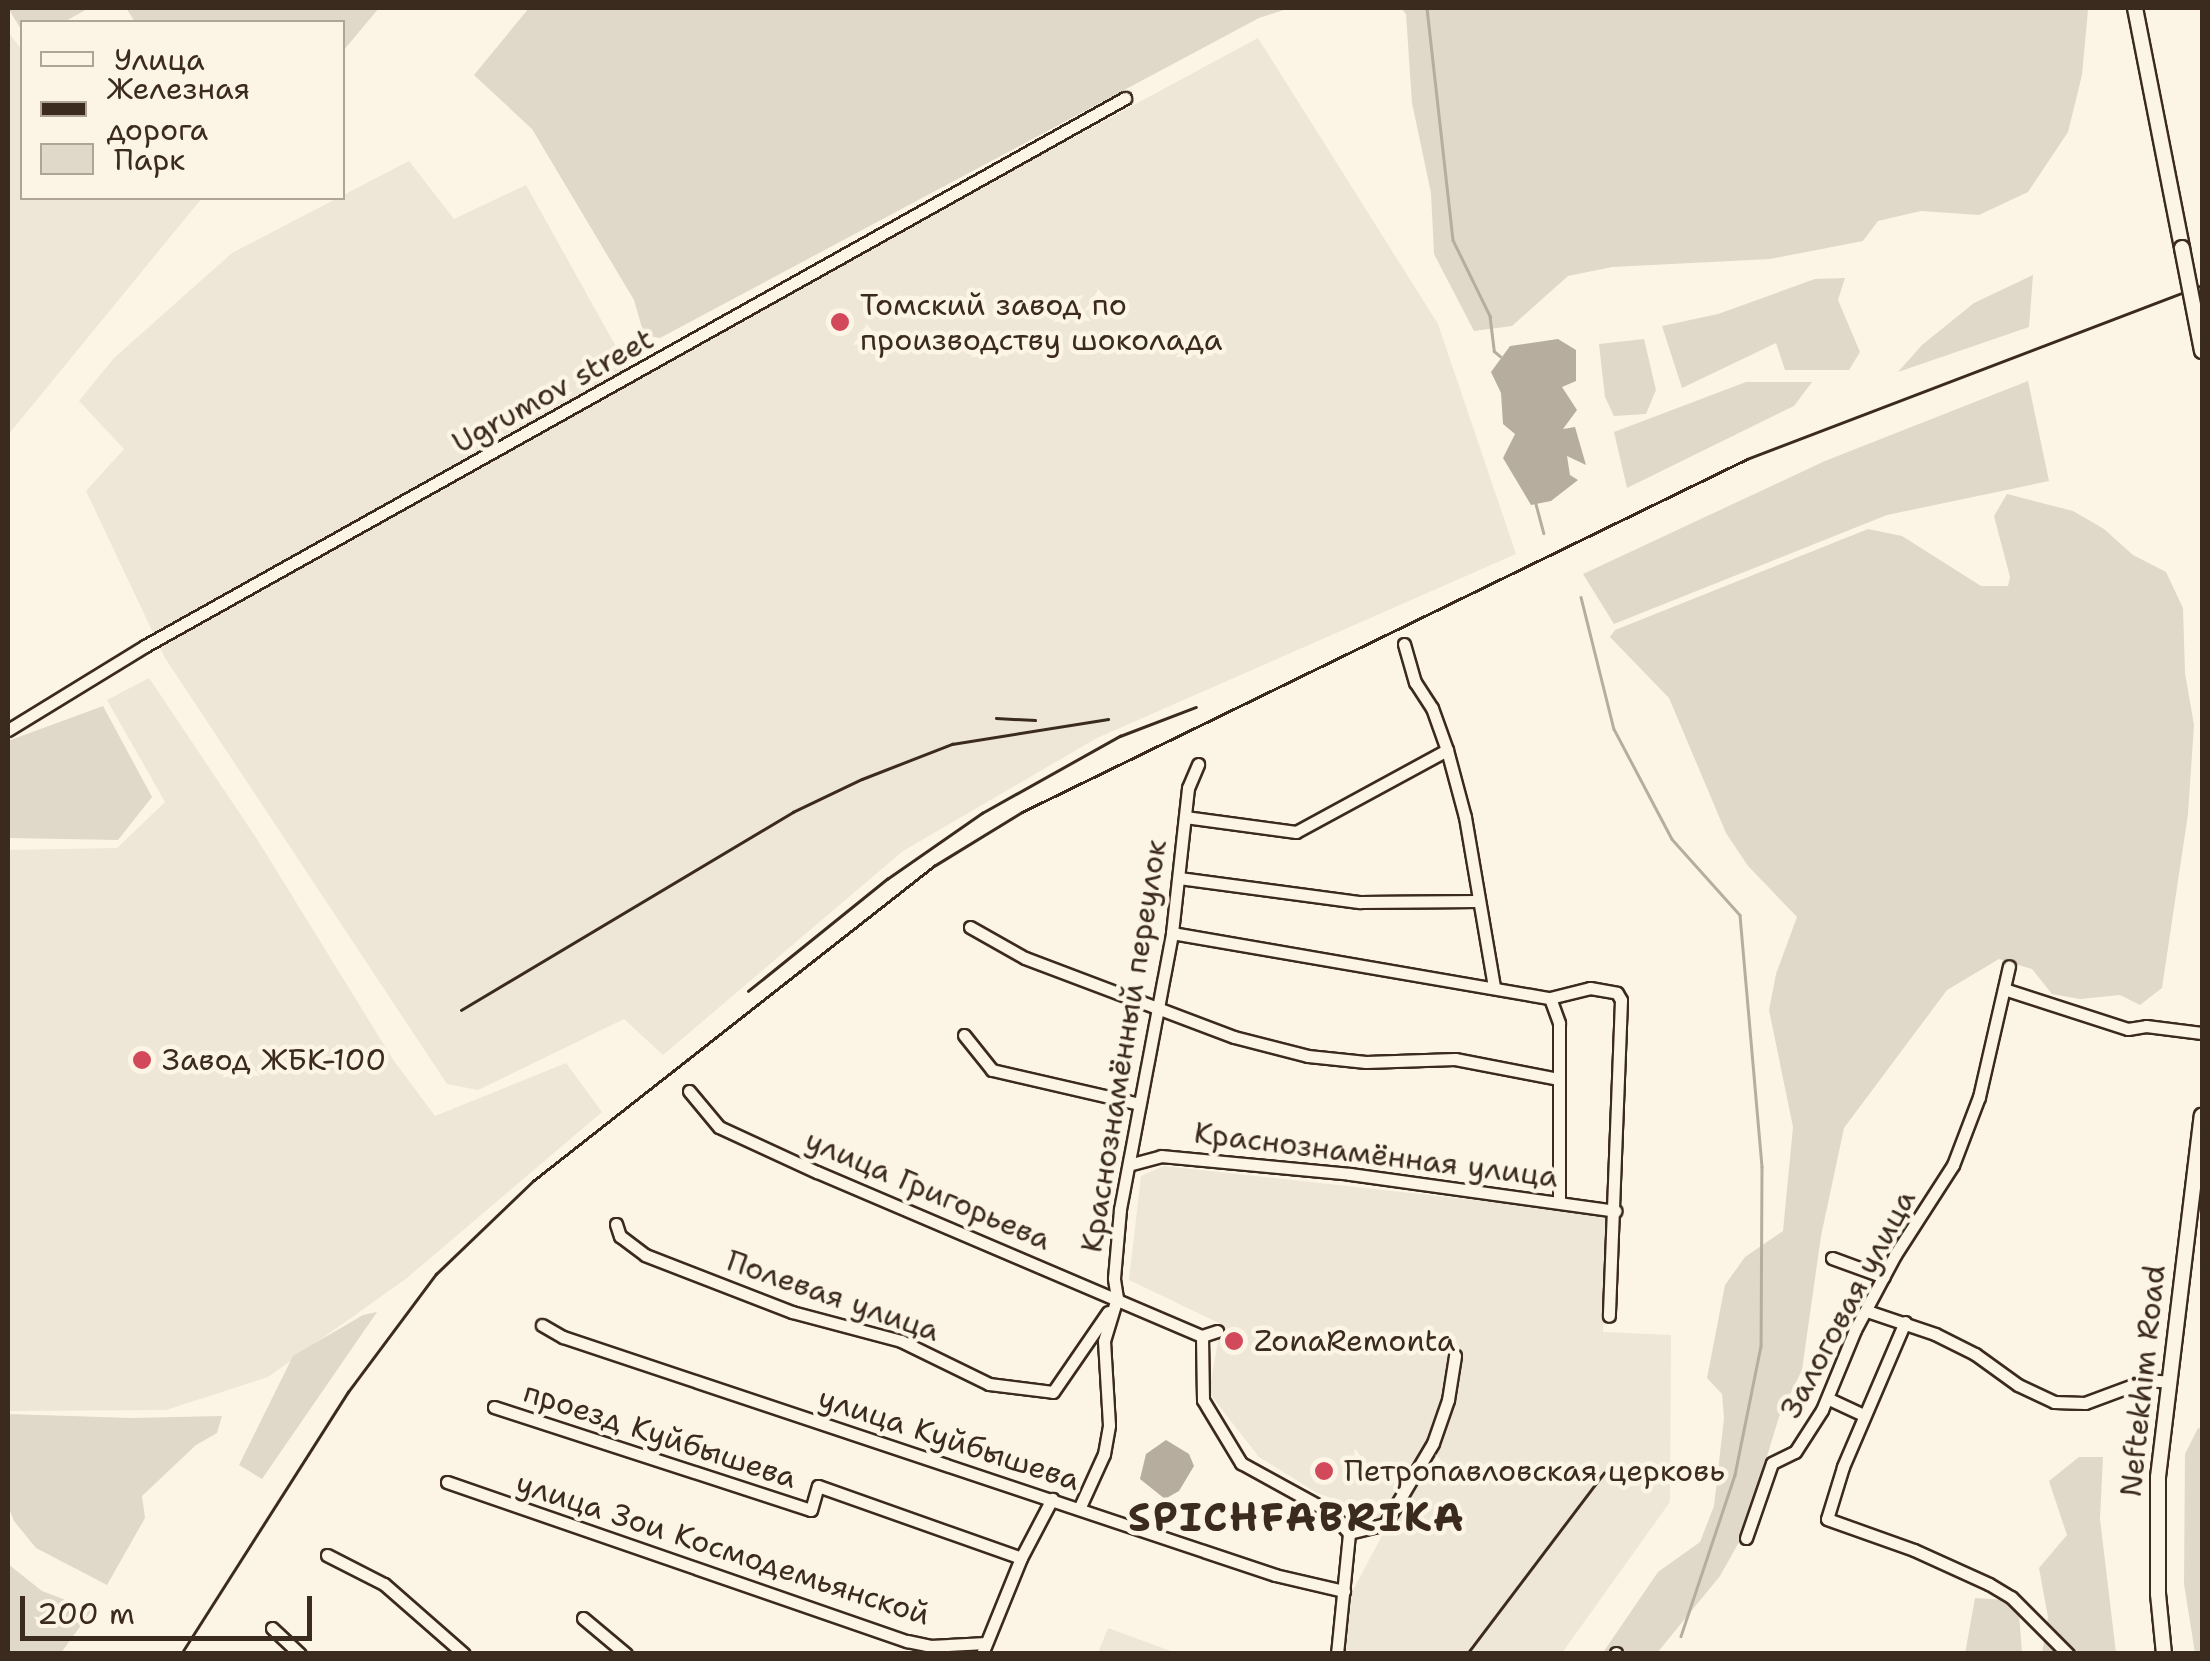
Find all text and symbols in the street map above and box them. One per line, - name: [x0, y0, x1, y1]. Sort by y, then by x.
- legend: [20, 20, 345, 200]
- text: Улица: [114, 39, 205, 80]
- text: Железная дорога: [107, 68, 250, 150]
- text: Парк: [114, 139, 185, 180]
- place label: Томский завод по производству шоколада: [860, 287, 1222, 358]
- marker: Томский завод по производству шоколада: [829, 311, 851, 333]
- street label: Ugrumov street: [446, 321, 660, 461]
- street label: Краснознамённый переулок: [1074, 837, 1174, 1255]
- place label: Завод ЖБК-100: [162, 1042, 386, 1078]
- marker: Завод ЖБК-100: [131, 1049, 153, 1071]
- street label: Краснознамённая улица: [1192, 1115, 1560, 1195]
- street label: улица Григорьева: [800, 1122, 1056, 1258]
- street label: Залоговая улица: [1773, 1184, 1923, 1424]
- street label: Полевая улица: [722, 1243, 944, 1349]
- street label: Neftekhim Road: [2113, 1263, 2173, 1499]
- place label: ZonaRemonta: [1254, 1323, 1456, 1359]
- marker: ZonaRemonta: [1223, 1330, 1245, 1352]
- street label: проезд Куйбышева: [519, 1374, 801, 1496]
- street label: улица Куйбышева: [814, 1380, 1084, 1498]
- place label: Петропавловская церковь: [1344, 1453, 1725, 1489]
- marker: Петропавловская церковь: [1313, 1460, 1335, 1482]
- street label: улица Зои Космодемьянской: [512, 1465, 934, 1633]
- district label: SPICHFABRIKA: [1128, 1493, 1466, 1541]
- scale bar: [25, 1576, 318, 1638]
- text: 200 m: [37, 1593, 135, 1634]

